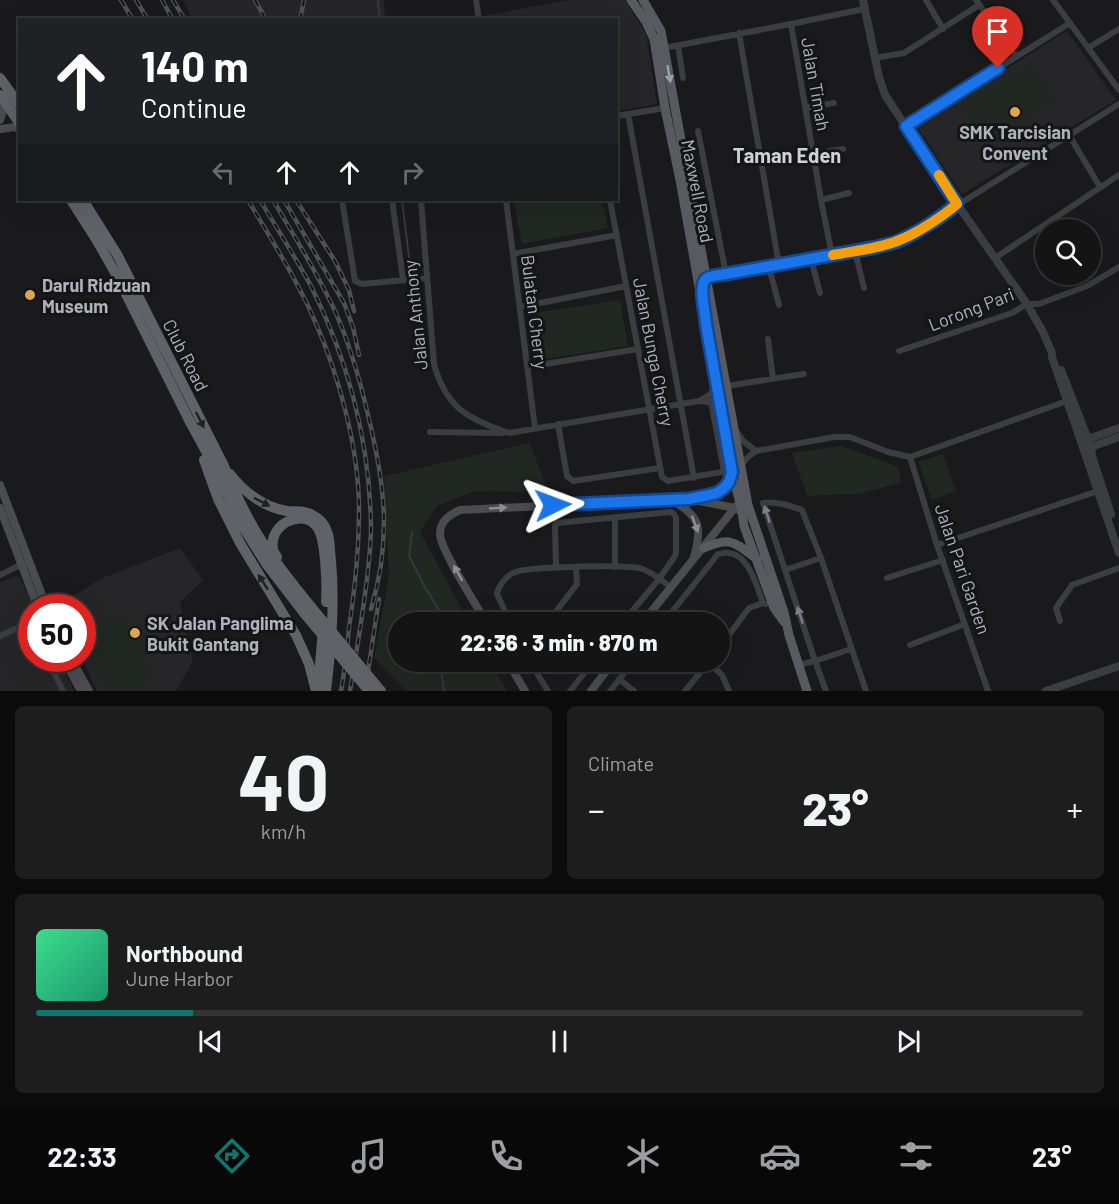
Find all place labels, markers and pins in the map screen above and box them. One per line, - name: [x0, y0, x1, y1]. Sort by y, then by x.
- pin: [972, 6, 1023, 68]
- marker: SMK Tarcisian Convent: [1008, 105, 1022, 119]
- place label: SMK Tarcisian Convent: [959, 121, 1071, 164]
- place label: Darul Ridzuan Museum: [42, 274, 151, 317]
- marker: Darul Ridzuan Museum: [23, 288, 37, 302]
- place label: SK Jalan Panglima Bukit Gantang: [147, 612, 293, 655]
- marker: SK Jalan Panglima Bukit Gantang: [128, 626, 142, 640]

